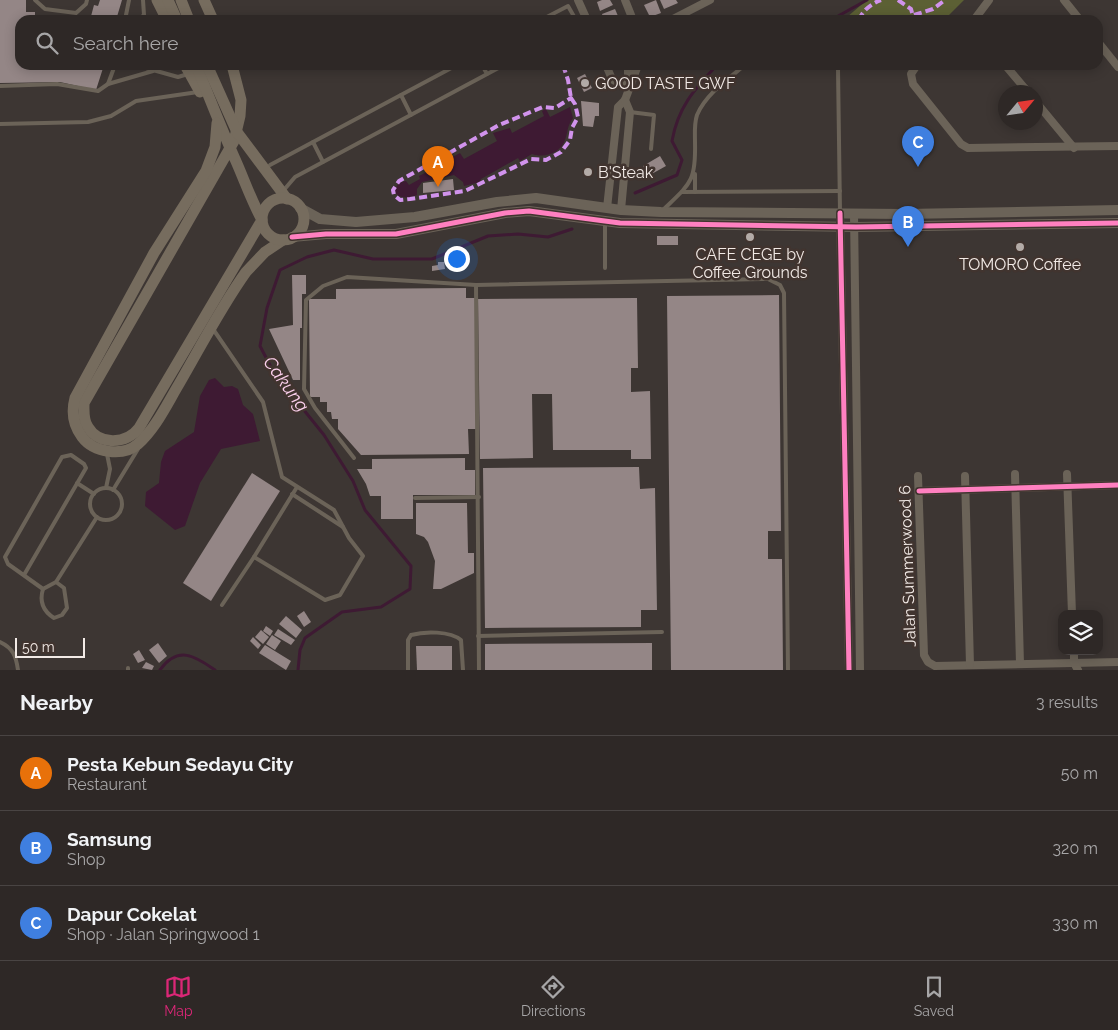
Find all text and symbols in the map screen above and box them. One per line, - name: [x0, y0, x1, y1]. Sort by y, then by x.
- search box: [15, 15, 1103, 70]
- icon: search: [33, 29, 61, 57]
- text: Search here: [73, 32, 179, 54]
- place label: GOOD TASTE GWF: [595, 74, 735, 93]
- marker: GOOD TASTE GWF: [579, 77, 591, 89]
- north arrow: [998, 85, 1043, 130]
- pin: C: [902, 126, 934, 167]
- pin: A: [422, 146, 454, 187]
- place label: B'Steak: [598, 163, 654, 182]
- marker: B'Steak: [582, 166, 594, 178]
- pin: B: [892, 206, 924, 247]
- marker: CAFE CEGE by Coffee Grounds: [744, 231, 756, 243]
- marker: TOMORO Coffee: [1014, 241, 1026, 253]
- place label: CAFE CEGE by Coffee Grounds: [692, 245, 808, 282]
- your location: [444, 246, 470, 272]
- place label: TOMORO Coffee: [959, 255, 1081, 274]
- water label: Cakung: [259, 352, 314, 416]
- street label: Jalan Summerwood 6: [895, 485, 920, 647]
- map controls: [1058, 610, 1103, 655]
- button: layers: [1058, 610, 1103, 655]
- scale bar: [15, 635, 85, 658]
- text: 50 m: [22, 639, 55, 655]
- text: Nearby: [20, 690, 93, 715]
- text: 3 results: [1036, 693, 1098, 712]
- text: Pesta Kebun Sedayu City: [67, 753, 294, 775]
- text: A: [31, 764, 41, 783]
- text: 50 m: [1061, 764, 1098, 783]
- text: Restaurant: [67, 775, 147, 794]
- text: Samsung: [67, 828, 152, 850]
- text: B: [31, 839, 41, 858]
- text: 320 m: [1053, 839, 1098, 858]
- text: Shop: [67, 850, 105, 869]
- text: Dapur Cokelat: [67, 903, 197, 925]
- text: C: [31, 914, 41, 933]
- text: 330 m: [1052, 914, 1098, 933]
- text: Shop · Jalan Springwood 1: [67, 925, 260, 944]
- tab: Map: [164, 973, 193, 1019]
- tab: Directions: [521, 973, 586, 1019]
- tab: Saved: [914, 973, 954, 1019]

